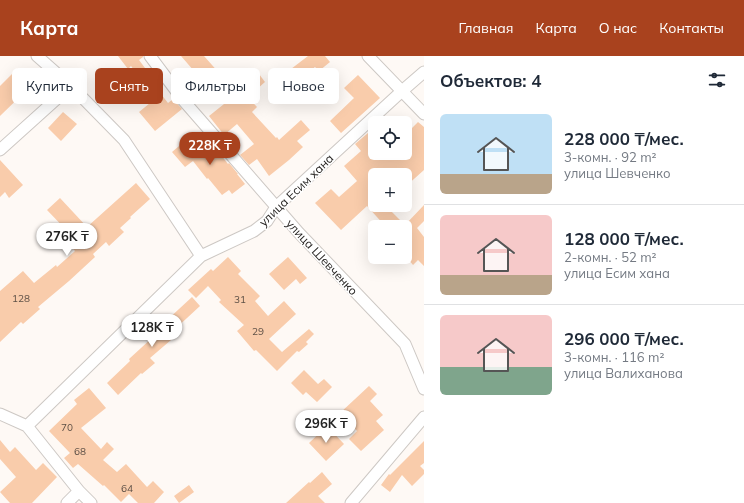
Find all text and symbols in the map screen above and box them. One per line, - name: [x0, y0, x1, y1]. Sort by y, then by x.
- text: Карта: [20, 16, 78, 40]
- text: Главная: [459, 19, 514, 37]
- text: Карта: [536, 19, 577, 37]
- text: О нас: [599, 19, 637, 37]
- text: Контакты: [659, 19, 724, 37]
- chip: Купить: [12, 68, 87, 104]
- chip: Снять: [95, 68, 163, 104]
- chip: Фильтры: [171, 68, 260, 104]
- chip: Новое: [268, 68, 339, 104]
- icon: filters: [706, 69, 728, 91]
- text: Объектов: 4: [440, 70, 541, 91]
- map controls: [368, 116, 412, 264]
- button: locate: [368, 116, 412, 160]
- text: 228 000 ₸/мес.: [564, 128, 684, 149]
- icon: home: [472, 130, 520, 178]
- pin: 228K ₸: [177, 132, 243, 166]
- text: 228K ₸: [188, 137, 232, 153]
- text: 3-комн. · 92 m²: [564, 149, 657, 165]
- street label: улица Есим хана: [256, 151, 336, 229]
- text: улица Шевченко: [564, 165, 671, 181]
- button: +: [368, 168, 412, 212]
- street label: улица Шевченко: [283, 216, 361, 298]
- button: −: [368, 220, 412, 264]
- pin: 276K ₸: [34, 223, 100, 257]
- text: 276K ₸: [45, 228, 89, 244]
- text: 128 000 ₸/мес.: [564, 228, 684, 249]
- icon: home: [472, 231, 520, 279]
- text: 2-комн. · 52 m²: [564, 249, 657, 265]
- text: улица Есим хана: [564, 265, 670, 281]
- house number: 128: [12, 292, 30, 305]
- house number: 31: [234, 293, 246, 306]
- pin: 128K ₸: [119, 314, 185, 348]
- text: 128K ₸: [130, 319, 174, 335]
- house number: 29: [252, 325, 264, 338]
- text: 296 000 ₸/мес.: [564, 328, 684, 349]
- icon: home: [472, 331, 520, 379]
- text: 3-комн. · 116 m²: [564, 349, 664, 365]
- text: улица Валиханова: [564, 365, 683, 381]
- pin: 296K ₸: [293, 410, 359, 444]
- text: 296K ₸: [304, 415, 348, 431]
- house number: 70: [61, 421, 73, 434]
- house number: 68: [74, 445, 86, 458]
- house number: 64: [121, 482, 133, 495]

